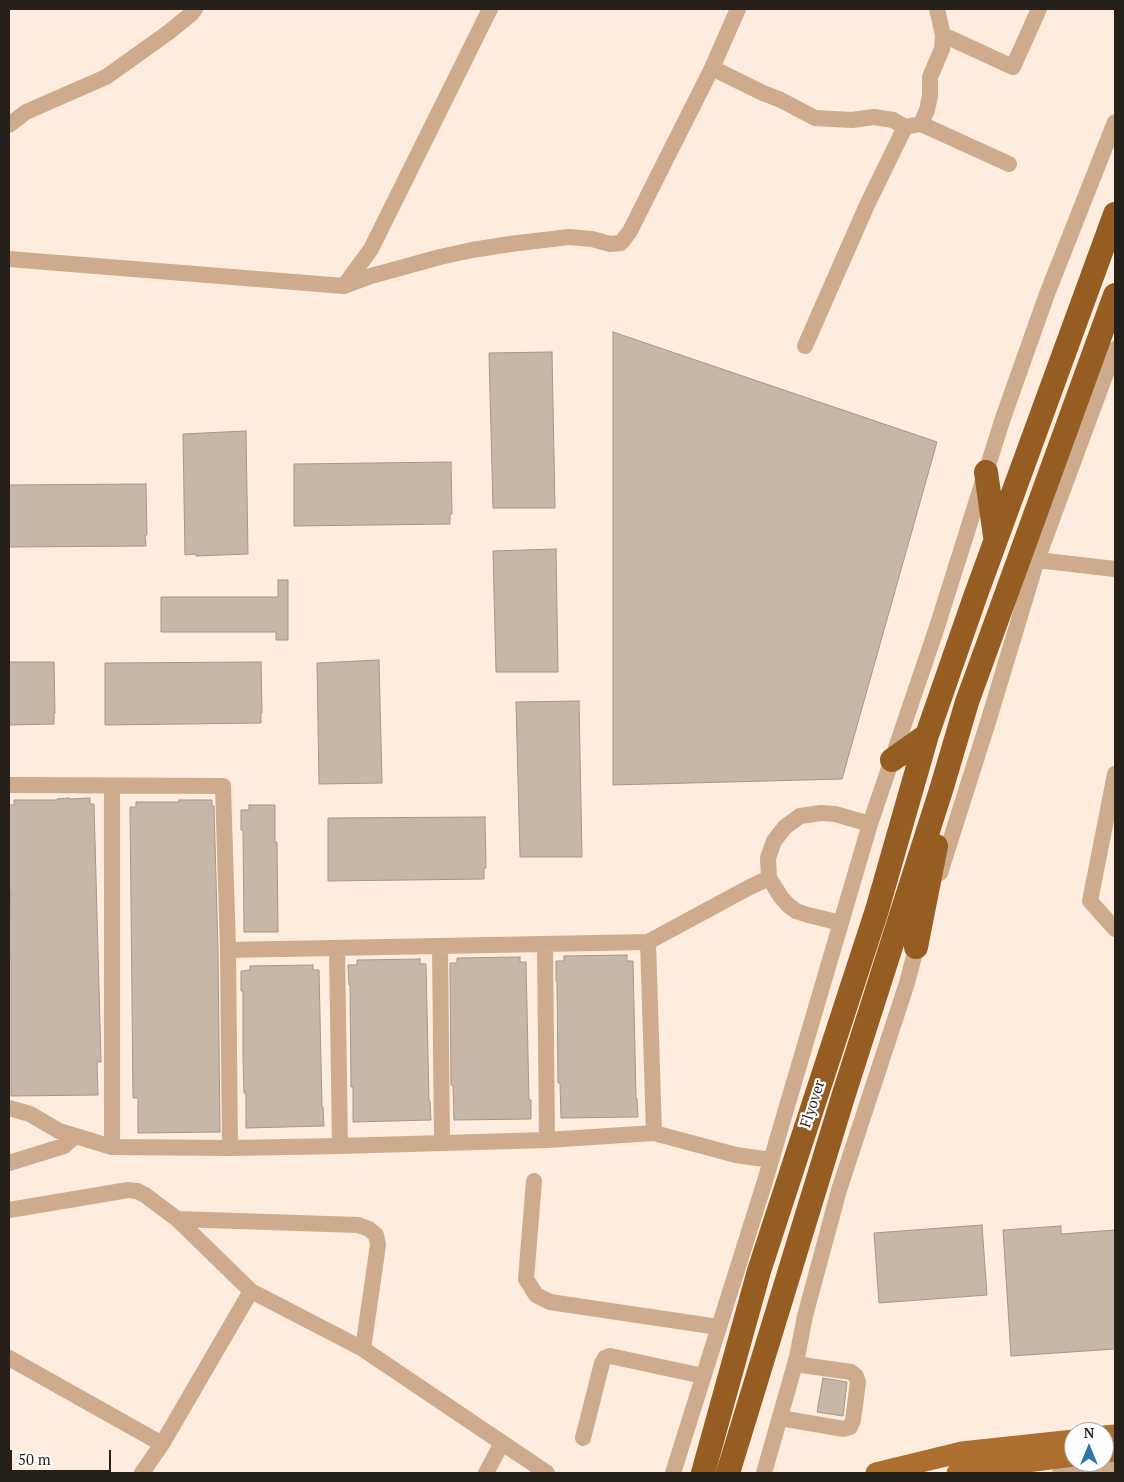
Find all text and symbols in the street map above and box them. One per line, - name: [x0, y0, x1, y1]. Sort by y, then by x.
- street label: Flyover: [797, 1078, 829, 1130]
- north arrow: [1064, 1422, 1114, 1472]
- text: N: [1084, 1423, 1094, 1442]
- scale bar: [12, 1440, 114, 1472]
- text: 50 m: [18, 1449, 51, 1469]

